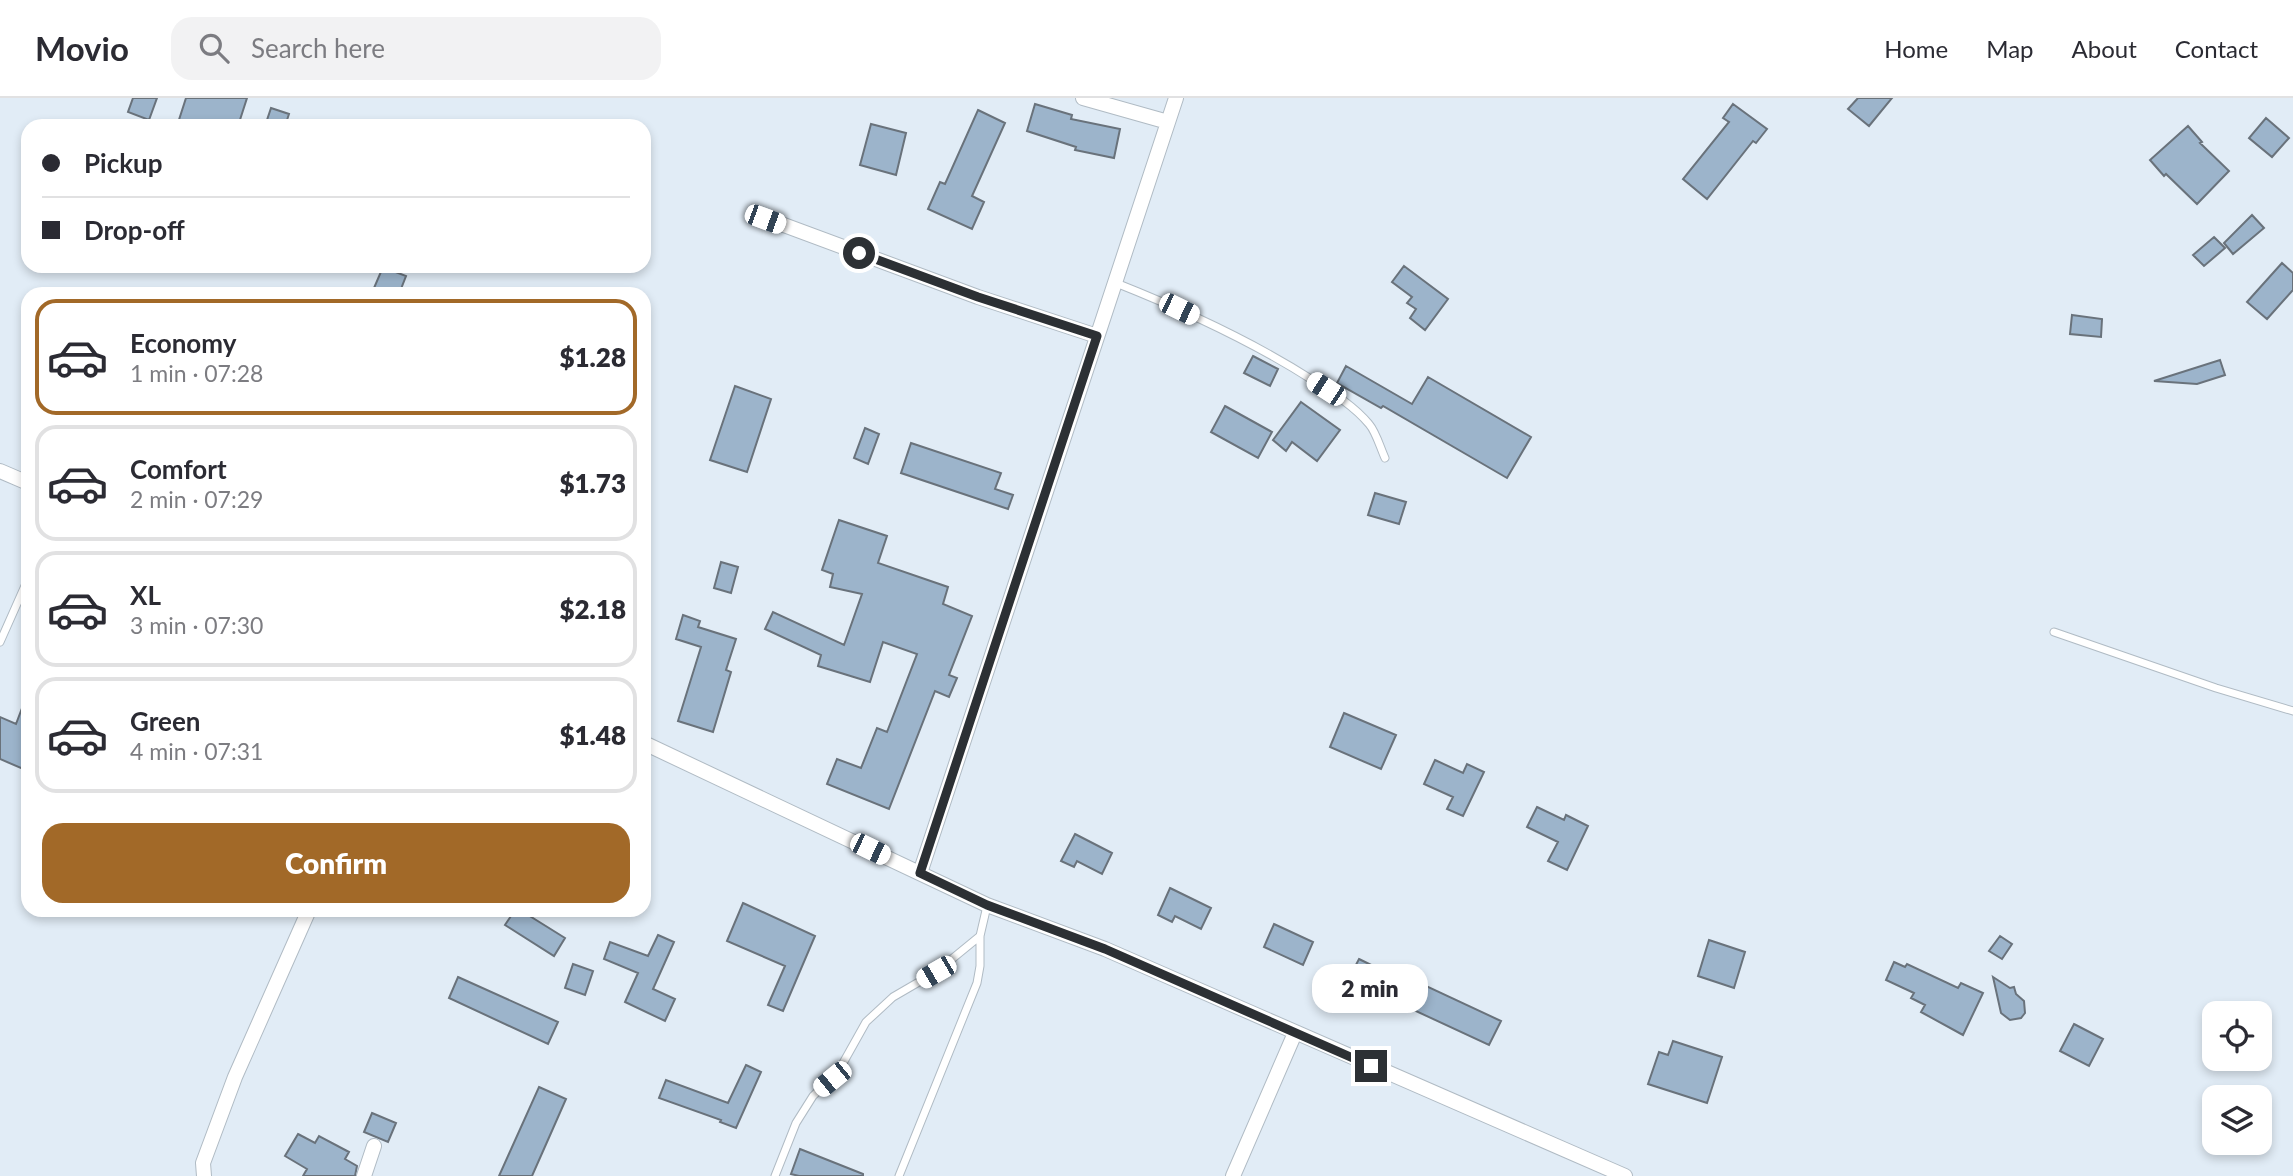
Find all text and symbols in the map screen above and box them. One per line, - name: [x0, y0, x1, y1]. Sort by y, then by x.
- search box: [171, 17, 661, 80]
- text: Movio: [35, 28, 129, 68]
- icon: search: [195, 29, 233, 67]
- text: Search here: [251, 32, 385, 64]
- text: Home: [1884, 34, 1948, 63]
- text: Map: [1986, 34, 2034, 63]
- text: About: [2072, 34, 2137, 63]
- text: Contact: [2175, 34, 2258, 63]
- text: Pickup: [84, 147, 163, 179]
- car: [742, 202, 789, 236]
- text: Drop-off: [84, 214, 185, 246]
- route start: [843, 237, 875, 269]
- car: [1156, 290, 1203, 328]
- icon: car: [46, 326, 109, 389]
- text: Economy: [130, 327, 236, 359]
- text: $1.28: [559, 341, 626, 373]
- text: 1 min · 07:28: [130, 359, 263, 387]
- car: [1303, 369, 1350, 409]
- icon: car: [46, 452, 109, 515]
- text: Comfort: [130, 453, 227, 485]
- text: $1.73: [559, 467, 626, 499]
- text: 2 min · 07:29: [130, 485, 263, 513]
- icon: car: [46, 578, 109, 641]
- text: XL: [130, 579, 161, 611]
- text: $2.18: [559, 593, 626, 625]
- text: 3 min · 07:30: [130, 611, 263, 639]
- icon: car: [46, 704, 109, 767]
- text: Green: [130, 705, 200, 737]
- text: $1.48: [559, 719, 626, 751]
- text: 4 min · 07:31: [130, 737, 263, 765]
- button: Confirm: [42, 823, 630, 903]
- car: [847, 830, 894, 868]
- car: [913, 952, 960, 992]
- callout: 2 min: [1313, 964, 1429, 1014]
- text: 2 min: [1341, 974, 1399, 1002]
- map controls: [2202, 1001, 2272, 1155]
- button: locate: [2202, 1001, 2272, 1071]
- route end: [1355, 1050, 1387, 1082]
- car: [810, 1058, 855, 1100]
- button: layers: [2202, 1085, 2272, 1155]

